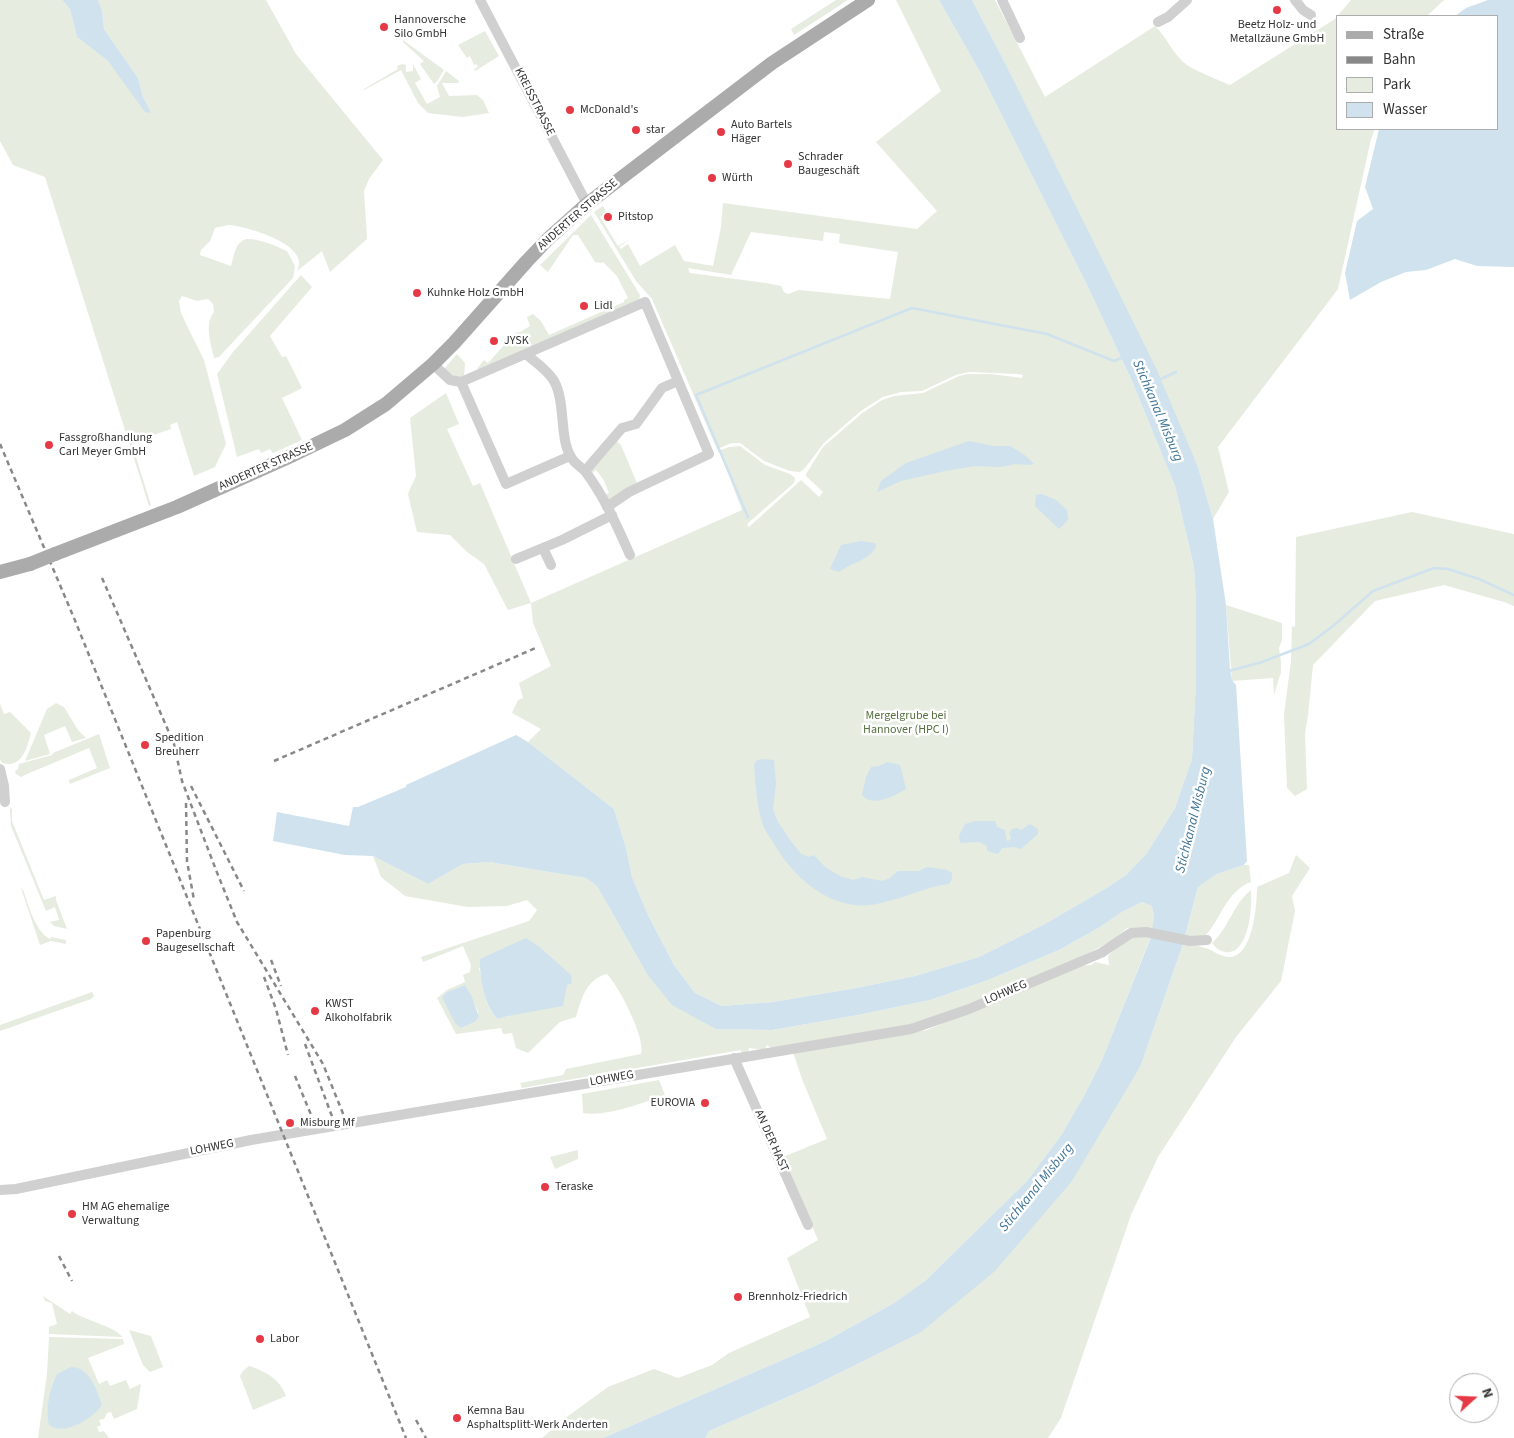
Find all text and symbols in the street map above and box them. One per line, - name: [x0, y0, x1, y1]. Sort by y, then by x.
- marker: Beetz Holz- und Metallzäune GmbH: [1271, 4, 1283, 16]
- place label: Hannoversche Silo GmbH: [394, 13, 466, 41]
- legend: [1336, 15, 1499, 130]
- place label: Beetz Holz- und Metallzäune GmbH: [1230, 18, 1324, 46]
- marker: Hannoversche Silo GmbH: [378, 21, 390, 33]
- text: Straße: [1383, 24, 1424, 45]
- text: Bahn: [1383, 49, 1416, 70]
- street label: KREISSTRASSE: [511, 66, 557, 138]
- text: Park: [1383, 74, 1411, 95]
- text: Wasser: [1383, 99, 1427, 120]
- place label: McDonald's: [580, 103, 638, 117]
- marker: McDonald's: [564, 104, 576, 116]
- place label: Auto Bartels Häger: [731, 118, 792, 146]
- place label: star: [646, 123, 665, 137]
- marker: star: [630, 124, 642, 136]
- marker: Auto Bartels Häger: [715, 126, 727, 138]
- place label: Schrader Baugeschäft: [798, 150, 860, 178]
- marker: Schrader Baugeschäft: [782, 158, 794, 170]
- place label: Würth: [722, 171, 753, 185]
- marker: Würth: [706, 172, 718, 184]
- street label: ANDERTER STRASSE: [535, 176, 621, 254]
- place label: Pitstop: [618, 210, 654, 224]
- marker: Pitstop: [602, 211, 614, 223]
- place label: Kuhnke Holz GmbH: [427, 286, 524, 300]
- marker: Kuhnke Holz GmbH: [411, 287, 423, 299]
- place label: Lidl: [594, 299, 613, 313]
- marker: Lidl: [578, 300, 590, 312]
- place label: JYSK: [504, 334, 529, 348]
- marker: JYSK: [488, 335, 500, 347]
- water label: Stichkanal Misburg: [1128, 358, 1186, 464]
- place label: Fassgroßhandlung Carl Meyer GmbH: [59, 431, 152, 459]
- marker: Fassgroßhandlung Carl Meyer GmbH: [43, 439, 55, 451]
- street label: ANDERTER STRASSE: [217, 440, 315, 494]
- park label: Mergelgrube bei Hannover (HPC I): [863, 709, 949, 737]
- place label: Spedition Breuherr: [155, 731, 204, 759]
- marker: Spedition Breuherr: [139, 739, 151, 751]
- water label: Stichkanal Misburg: [1173, 765, 1215, 875]
- place label: Papenburg Baugesellschaft: [156, 927, 235, 955]
- marker: Papenburg Baugesellschaft: [140, 935, 152, 947]
- street label: LOHWEG: [983, 978, 1029, 1008]
- place label: KWST Alkoholfabrik: [325, 997, 392, 1025]
- marker: KWST Alkoholfabrik: [309, 1005, 321, 1017]
- street label: LOHWEG: [589, 1068, 635, 1090]
- place label: EUROVIA: [650, 1096, 695, 1110]
- marker: EUROVIA: [699, 1097, 711, 1109]
- street label: AN DER HAST: [751, 1108, 791, 1174]
- place label: Misburg Mf: [300, 1116, 355, 1130]
- marker: Misburg Mf: [284, 1117, 296, 1129]
- street label: LOHWEG: [189, 1137, 235, 1159]
- water label: Stichkanal Misburg: [996, 1140, 1078, 1236]
- place label: Teraske: [555, 1180, 593, 1194]
- marker: Teraske: [539, 1181, 551, 1193]
- place label: HM AG ehemalige Verwaltung: [82, 1200, 169, 1228]
- marker: HM AG ehemalige Verwaltung: [66, 1208, 78, 1220]
- place label: Brennholz-Friedrich: [748, 1290, 847, 1304]
- marker: Brennholz-Friedrich: [732, 1291, 744, 1303]
- place label: Labor: [270, 1332, 299, 1346]
- marker: Labor: [254, 1333, 266, 1345]
- north arrow: [1449, 1373, 1499, 1423]
- text: N: [1476, 1385, 1498, 1401]
- place label: Kemna Bau Asphaltsplitt-Werk Anderten: [467, 1404, 608, 1432]
- marker: Kemna Bau Asphaltsplitt-Werk Anderten: [451, 1412, 463, 1424]

